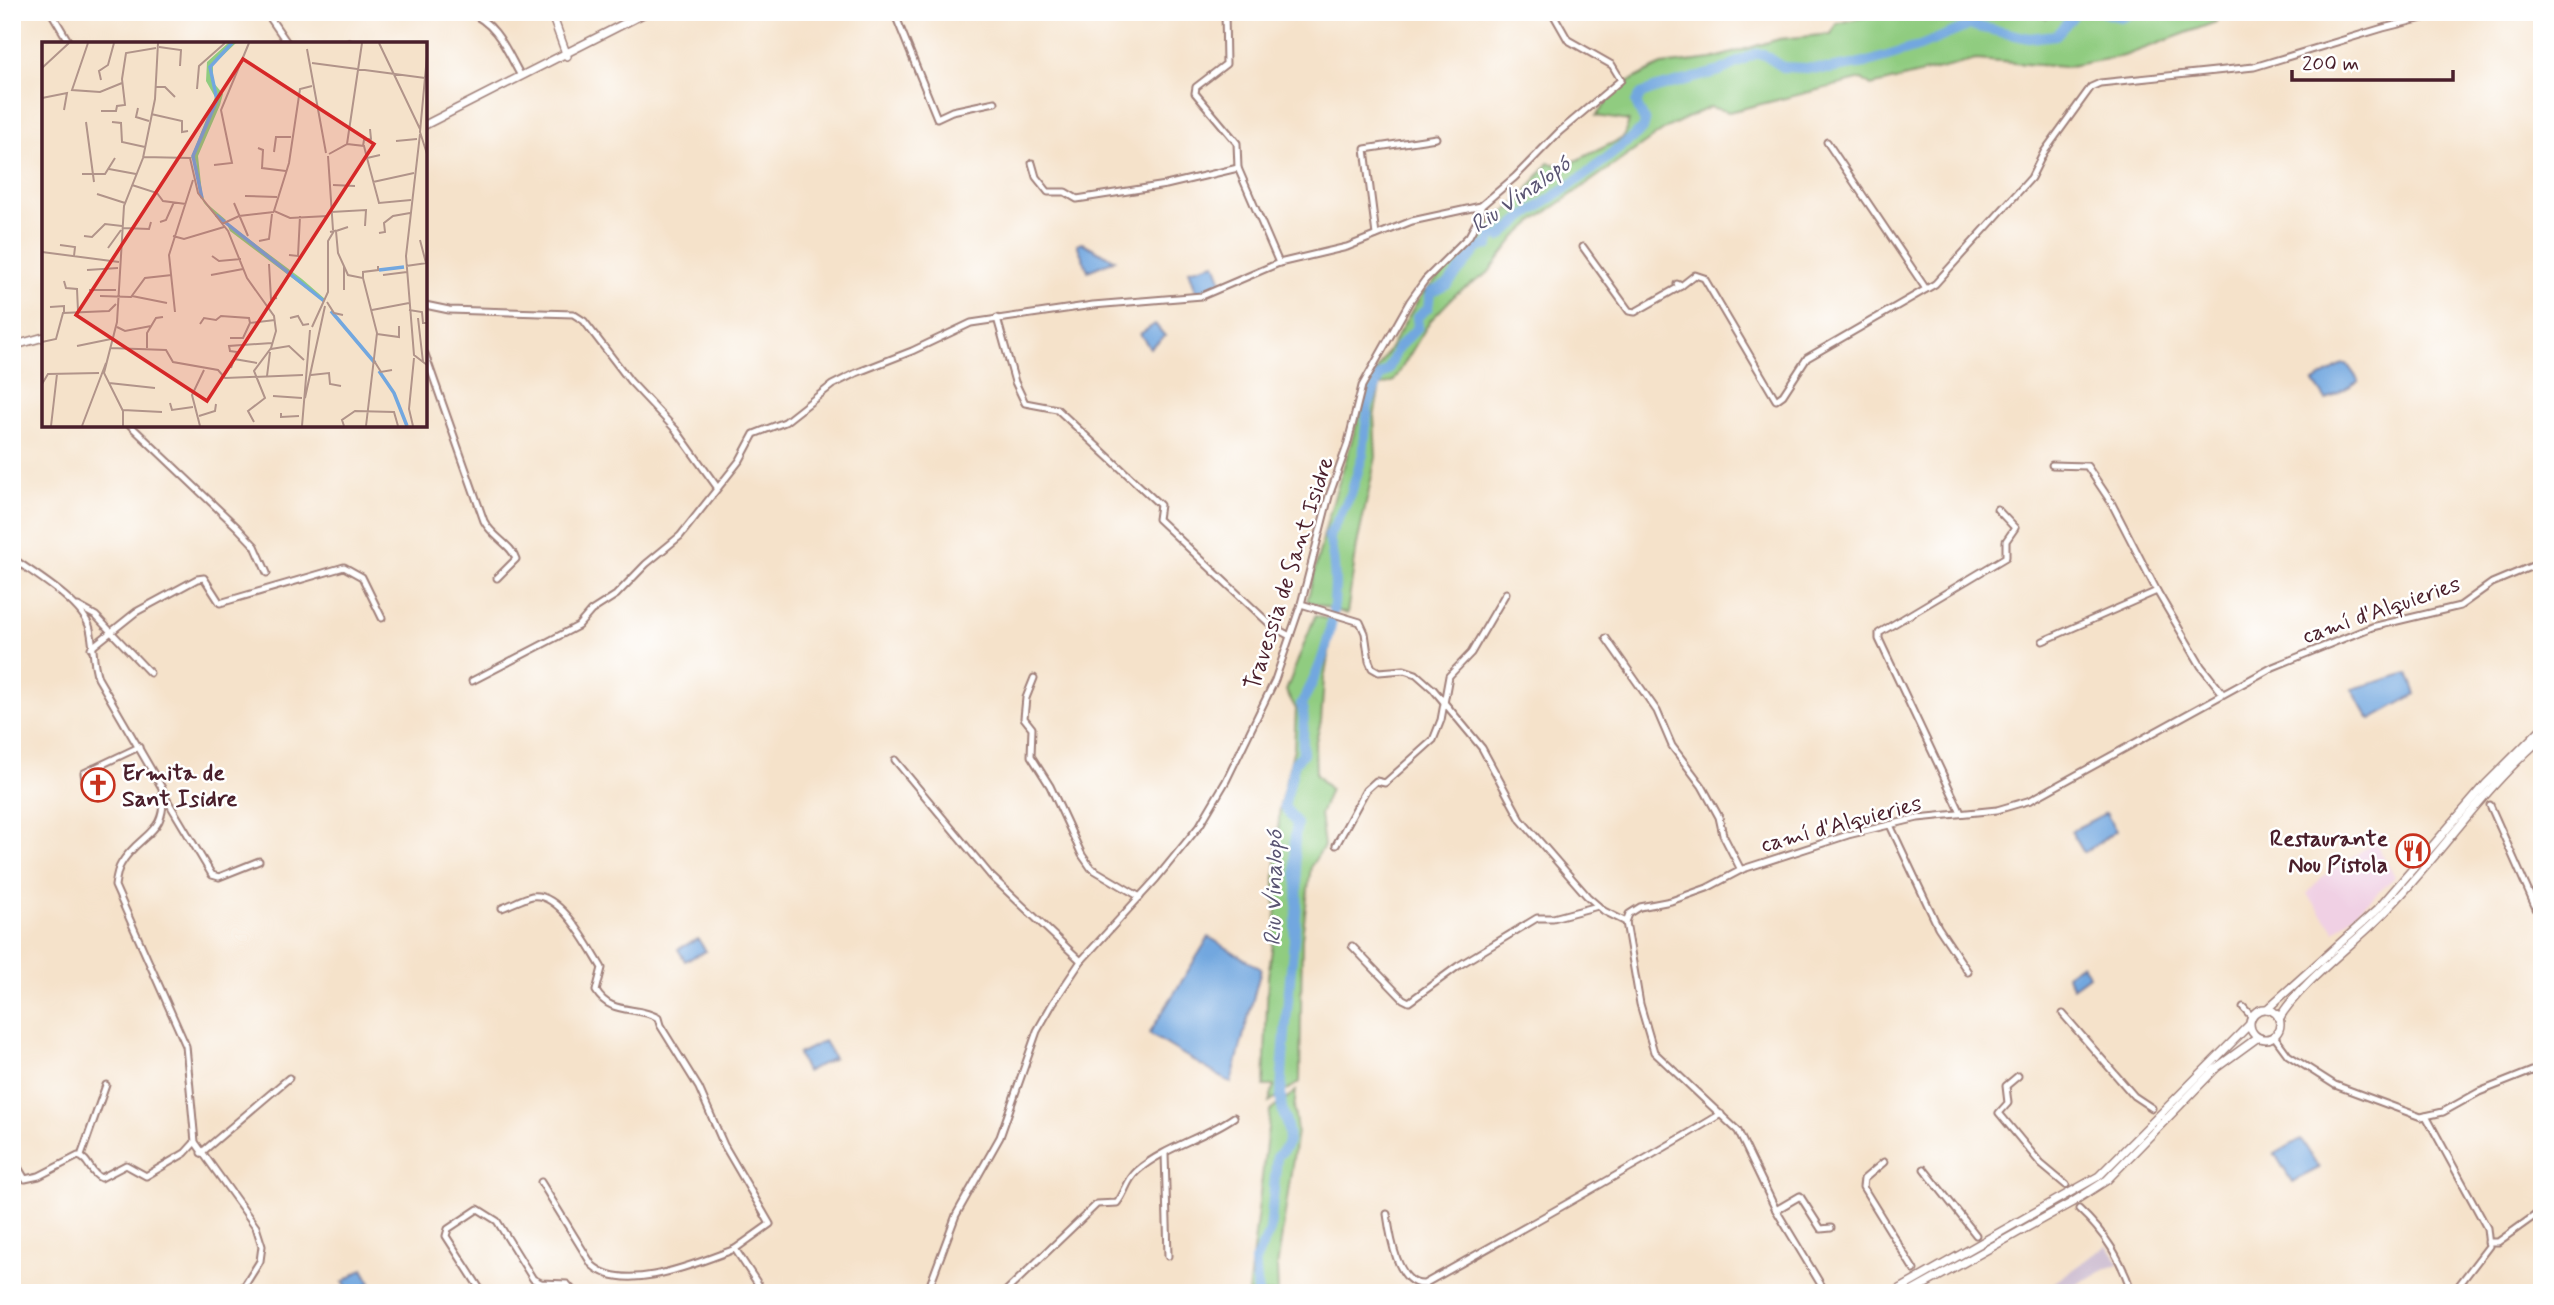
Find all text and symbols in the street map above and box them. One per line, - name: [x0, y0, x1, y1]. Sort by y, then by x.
- scale bar: [2292, 38, 2452, 82]
- inset map: [42, 42, 427, 427]
- text: 200 m: [2302, 50, 2359, 78]
- water label: Riu Vinalopó: [1465, 148, 1579, 241]
- street label: Travessia de Sant Isidre: [1238, 453, 1342, 694]
- street label: camí d'Alquieries: [2299, 570, 2465, 652]
- place label: Ermita de Sant Isidre: [122, 759, 238, 815]
- church icon: Ermita de Sant Isidre: [79, 766, 117, 804]
- street label: camí d'Alquieries: [1758, 789, 1925, 861]
- place label: Restaurante Nou Pistola: [2270, 825, 2389, 881]
- water label: Riu Vinalopó: [1258, 828, 1291, 946]
- restaurant icon: Restaurante Nou Pistola: [2394, 832, 2432, 870]

